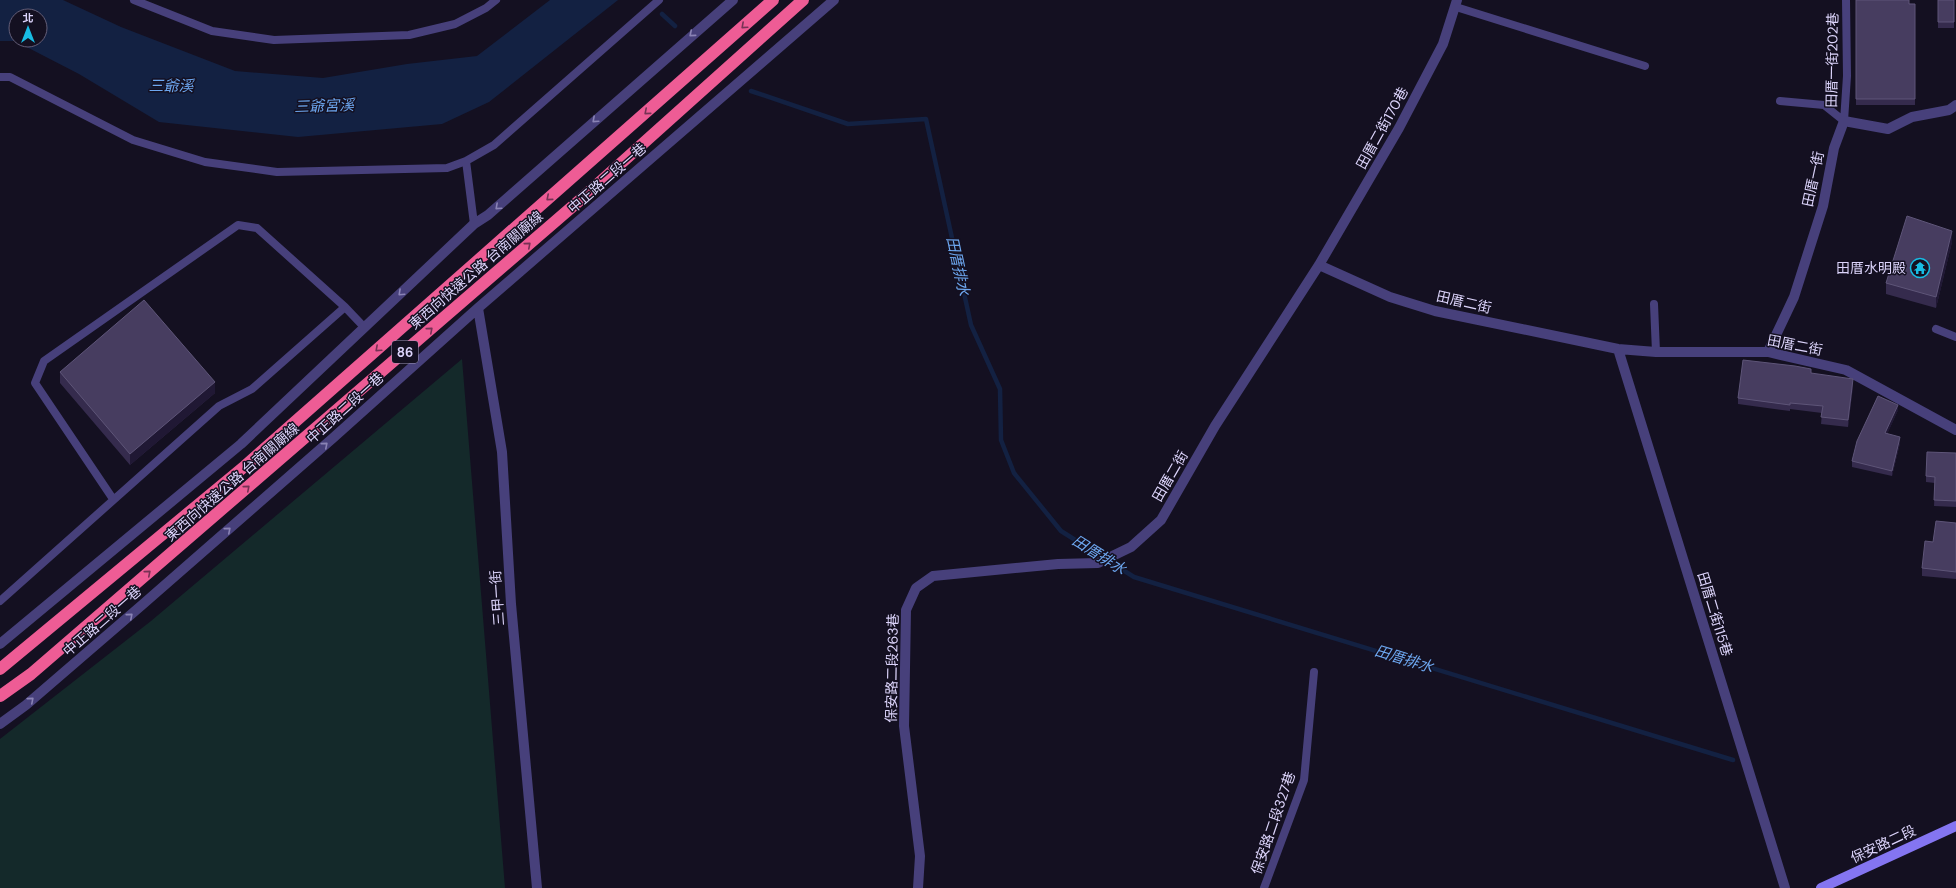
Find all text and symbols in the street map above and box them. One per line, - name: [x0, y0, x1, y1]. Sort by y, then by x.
- north arrow: [8, 8, 48, 48]
- text: 北: [23, 11, 34, 25]
- street label: 田厝一街202巷: [1822, 12, 1842, 108]
- one-way arrow: [741, 21, 749, 29]
- one-way arrow: [690, 30, 697, 37]
- water label: 三爺溪: [148, 76, 195, 96]
- street label: 田厝二街170巷: [1352, 84, 1412, 172]
- water label: 三爺宮溪: [294, 95, 356, 117]
- one-way arrow: [644, 108, 652, 115]
- one-way arrow: [592, 116, 600, 123]
- street label: 中正路二段一巷: [564, 139, 650, 217]
- street label: 田厝一街: [1798, 150, 1828, 208]
- one-way arrow: [546, 193, 554, 200]
- one-way arrow: [495, 202, 502, 209]
- street label: 東西向快速公路 台南關廟線: [405, 207, 547, 333]
- water label: 田厝排水: [942, 235, 974, 298]
- one-way arrow: [523, 242, 531, 249]
- temple icon: 田厝水明殿: [1909, 257, 1931, 279]
- place label: 田厝水明殿: [1836, 259, 1906, 277]
- street label: 田厝二街: [1435, 287, 1493, 317]
- one-way arrow: [398, 288, 406, 296]
- one-way arrow: [425, 327, 433, 334]
- street label: 田厝二街: [1766, 331, 1824, 359]
- road number: 86: [392, 341, 418, 363]
- one-way arrow: [375, 344, 383, 351]
- street label: 中正路二段一巷: [303, 369, 387, 447]
- street label: 東西向快速公路 台南關廟線: [161, 419, 303, 545]
- one-way arrow: [321, 442, 328, 449]
- street label: 田厝二街: [1148, 447, 1192, 505]
- one-way arrow: [242, 486, 250, 493]
- one-way arrow: [223, 528, 230, 535]
- water label: 田厝排水: [1068, 531, 1131, 580]
- street label: 三甲一街: [486, 569, 508, 627]
- street label: 田厝二街115巷: [1694, 570, 1736, 658]
- one-way arrow: [144, 571, 151, 578]
- street label: 中正路二段一巷: [59, 582, 145, 660]
- one-way arrow: [125, 613, 132, 620]
- street label: 保安路二段263巷: [882, 613, 902, 723]
- water label: 田厝排水: [1372, 641, 1437, 678]
- one-way arrow: [26, 698, 33, 705]
- street label: 保安路二段327巷: [1247, 769, 1299, 877]
- street label: 保安路二段: [1847, 821, 1919, 867]

